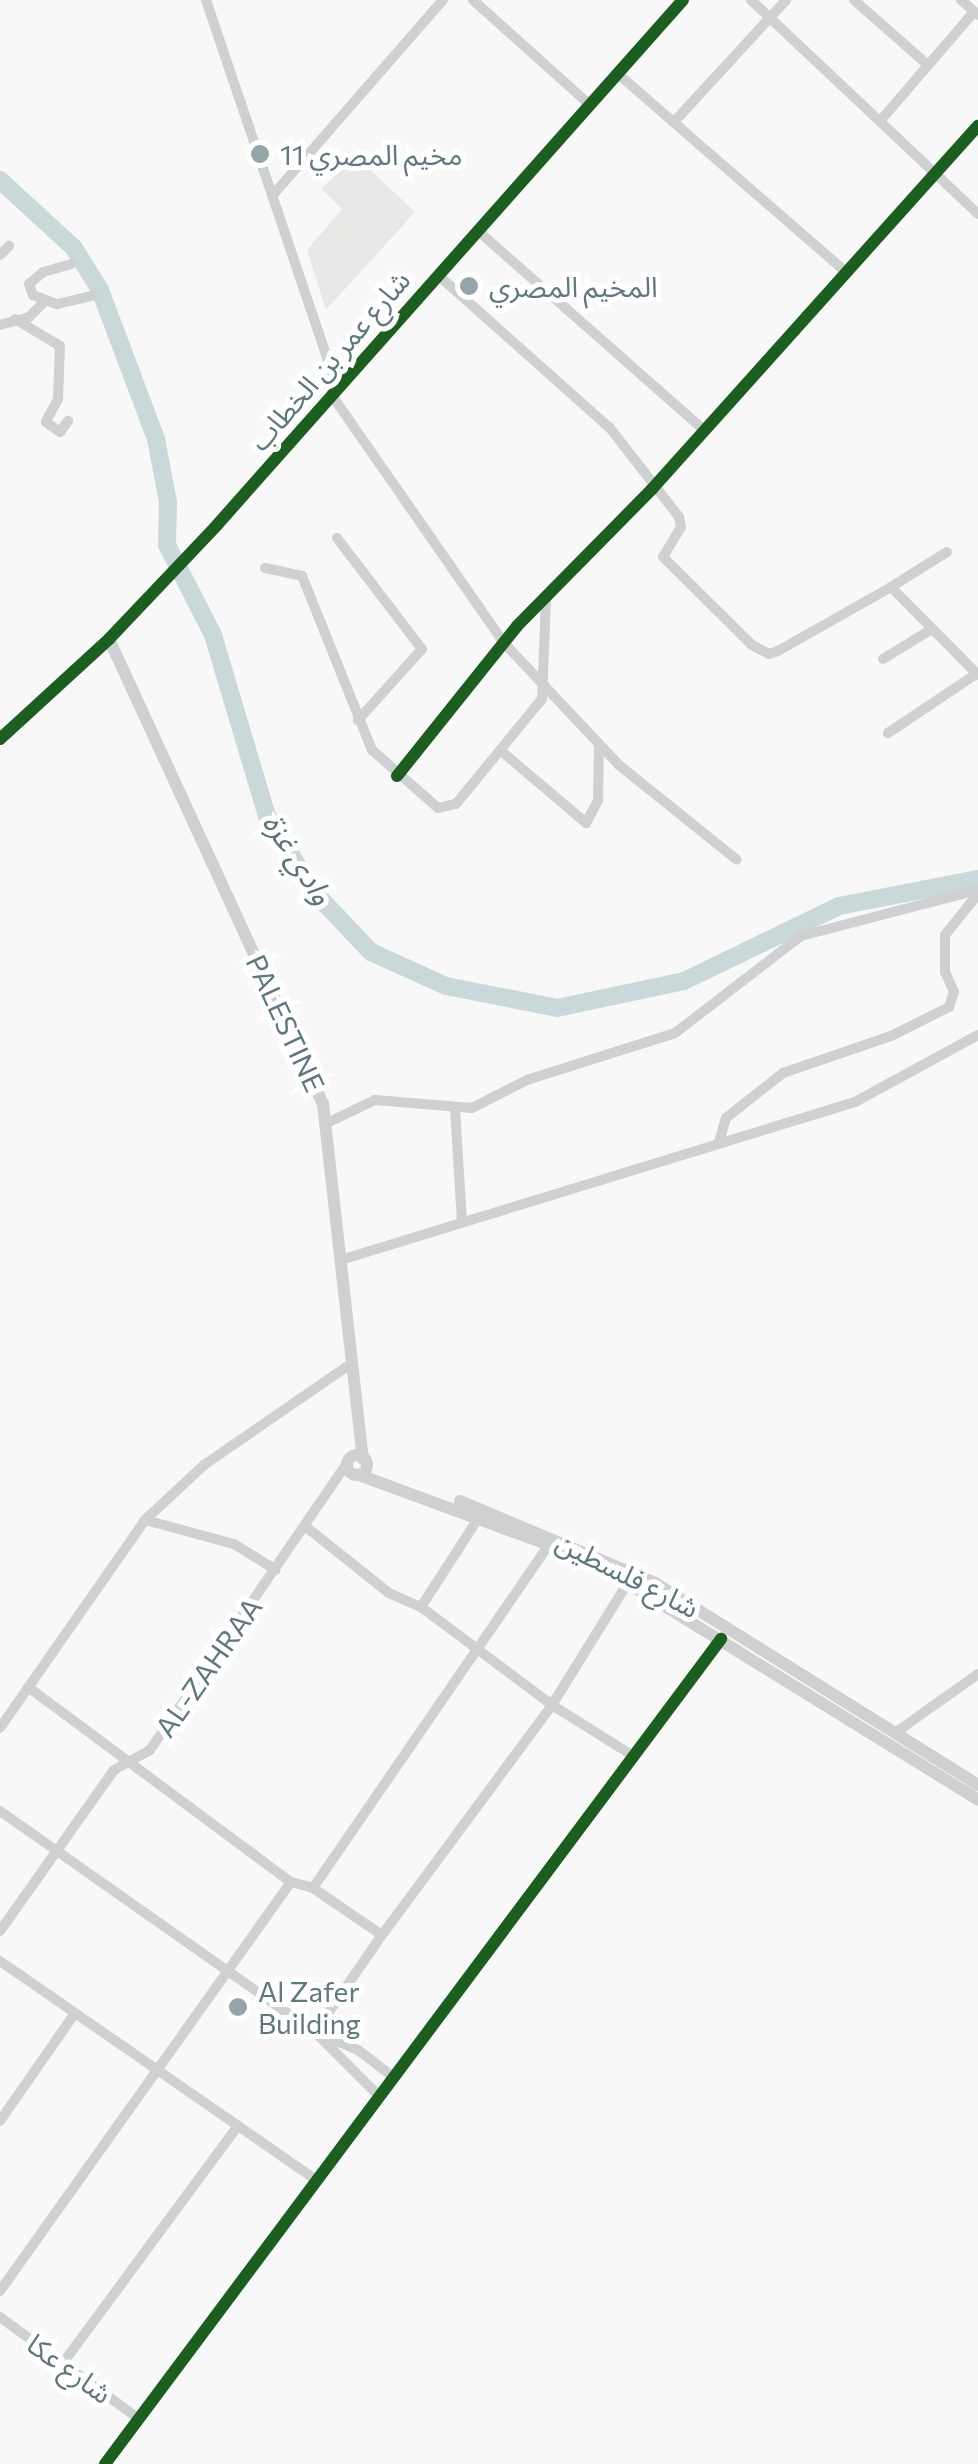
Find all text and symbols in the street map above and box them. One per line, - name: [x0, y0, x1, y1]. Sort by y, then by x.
- place label: مخيم المصري 11: [280, 137, 462, 171]
- marker: مخيم المصري 11: [249, 143, 271, 165]
- street label: شارع عمر بن الخطاب: [242, 263, 416, 457]
- place label: المخيم المصري: [489, 269, 658, 303]
- marker: المخيم المصري: [458, 275, 480, 297]
- water label: وادي غزة: [256, 806, 342, 910]
- street label: PALESTINE: [240, 949, 332, 1097]
- street label: شارع فلسطين: [551, 1524, 705, 1624]
- street label: AL-ZAHRAA: [148, 1591, 268, 1743]
- place label: Al Zafer Building: [258, 1974, 361, 2040]
- marker: Al Zafer Building: [227, 1996, 249, 2018]
- street label: شارع عكا: [21, 2326, 119, 2410]

